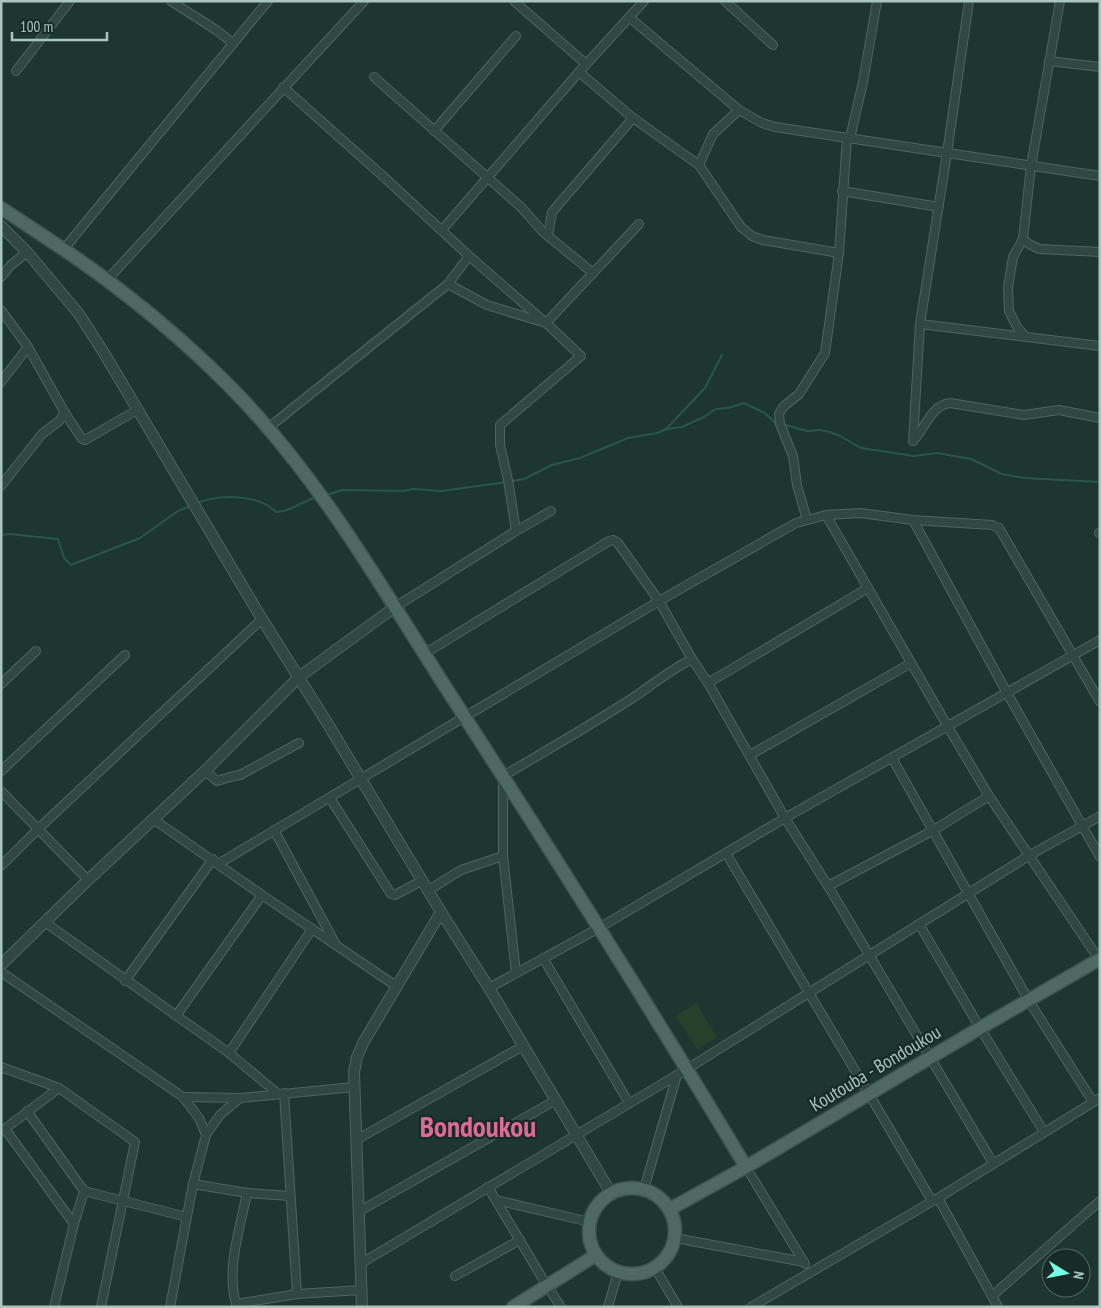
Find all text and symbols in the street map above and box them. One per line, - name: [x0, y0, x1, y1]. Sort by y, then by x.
- scale bar: [12, 10, 108, 42]
- text: 100 m: [20, 17, 53, 36]
- street label: Koutouba - Bondoukou: [805, 1019, 945, 1117]
- district label: Bondoukou: [420, 1107, 536, 1145]
- north arrow: [1041, 1248, 1091, 1298]
- text: N: [1069, 1270, 1088, 1281]

